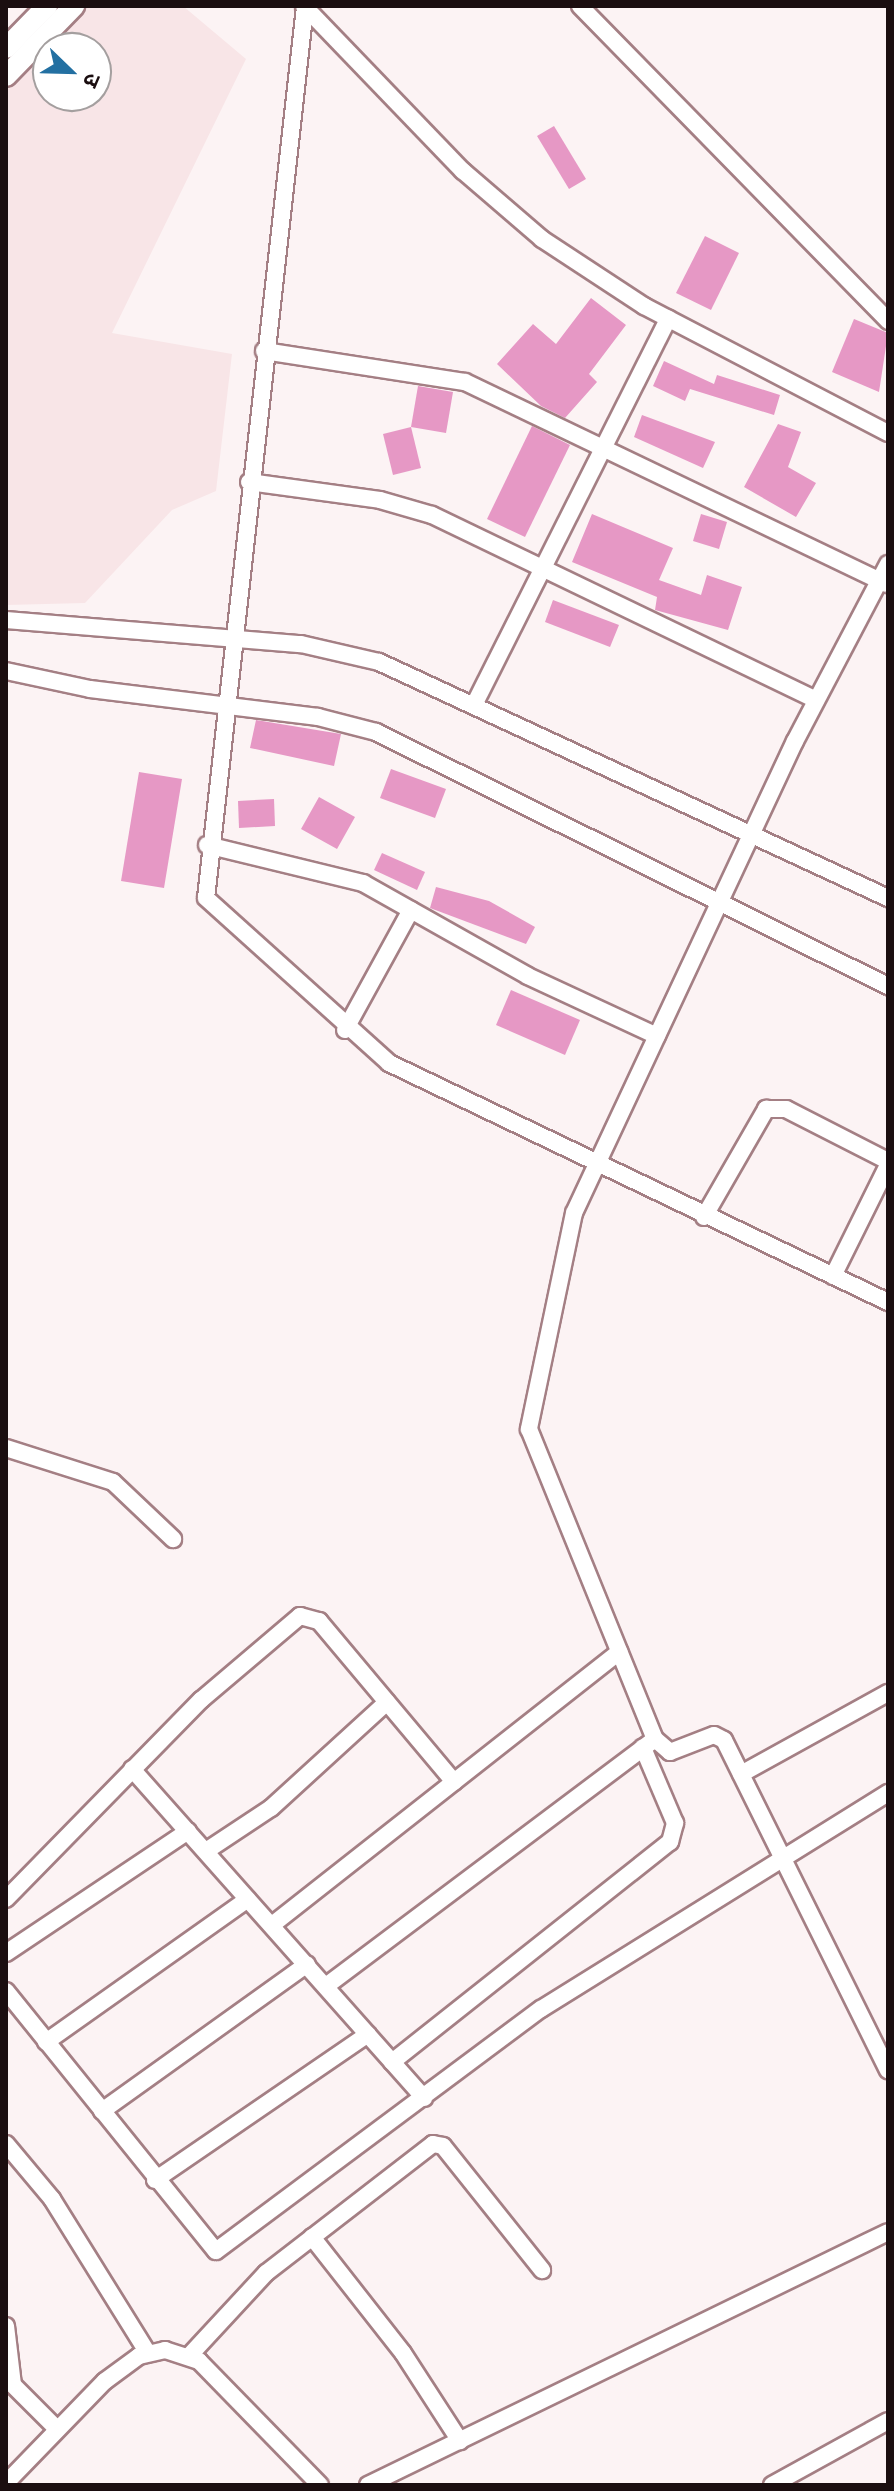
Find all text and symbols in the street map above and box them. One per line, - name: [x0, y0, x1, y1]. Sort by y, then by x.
- north arrow: [32, 32, 112, 112]
- text: उ: [78, 70, 108, 92]

